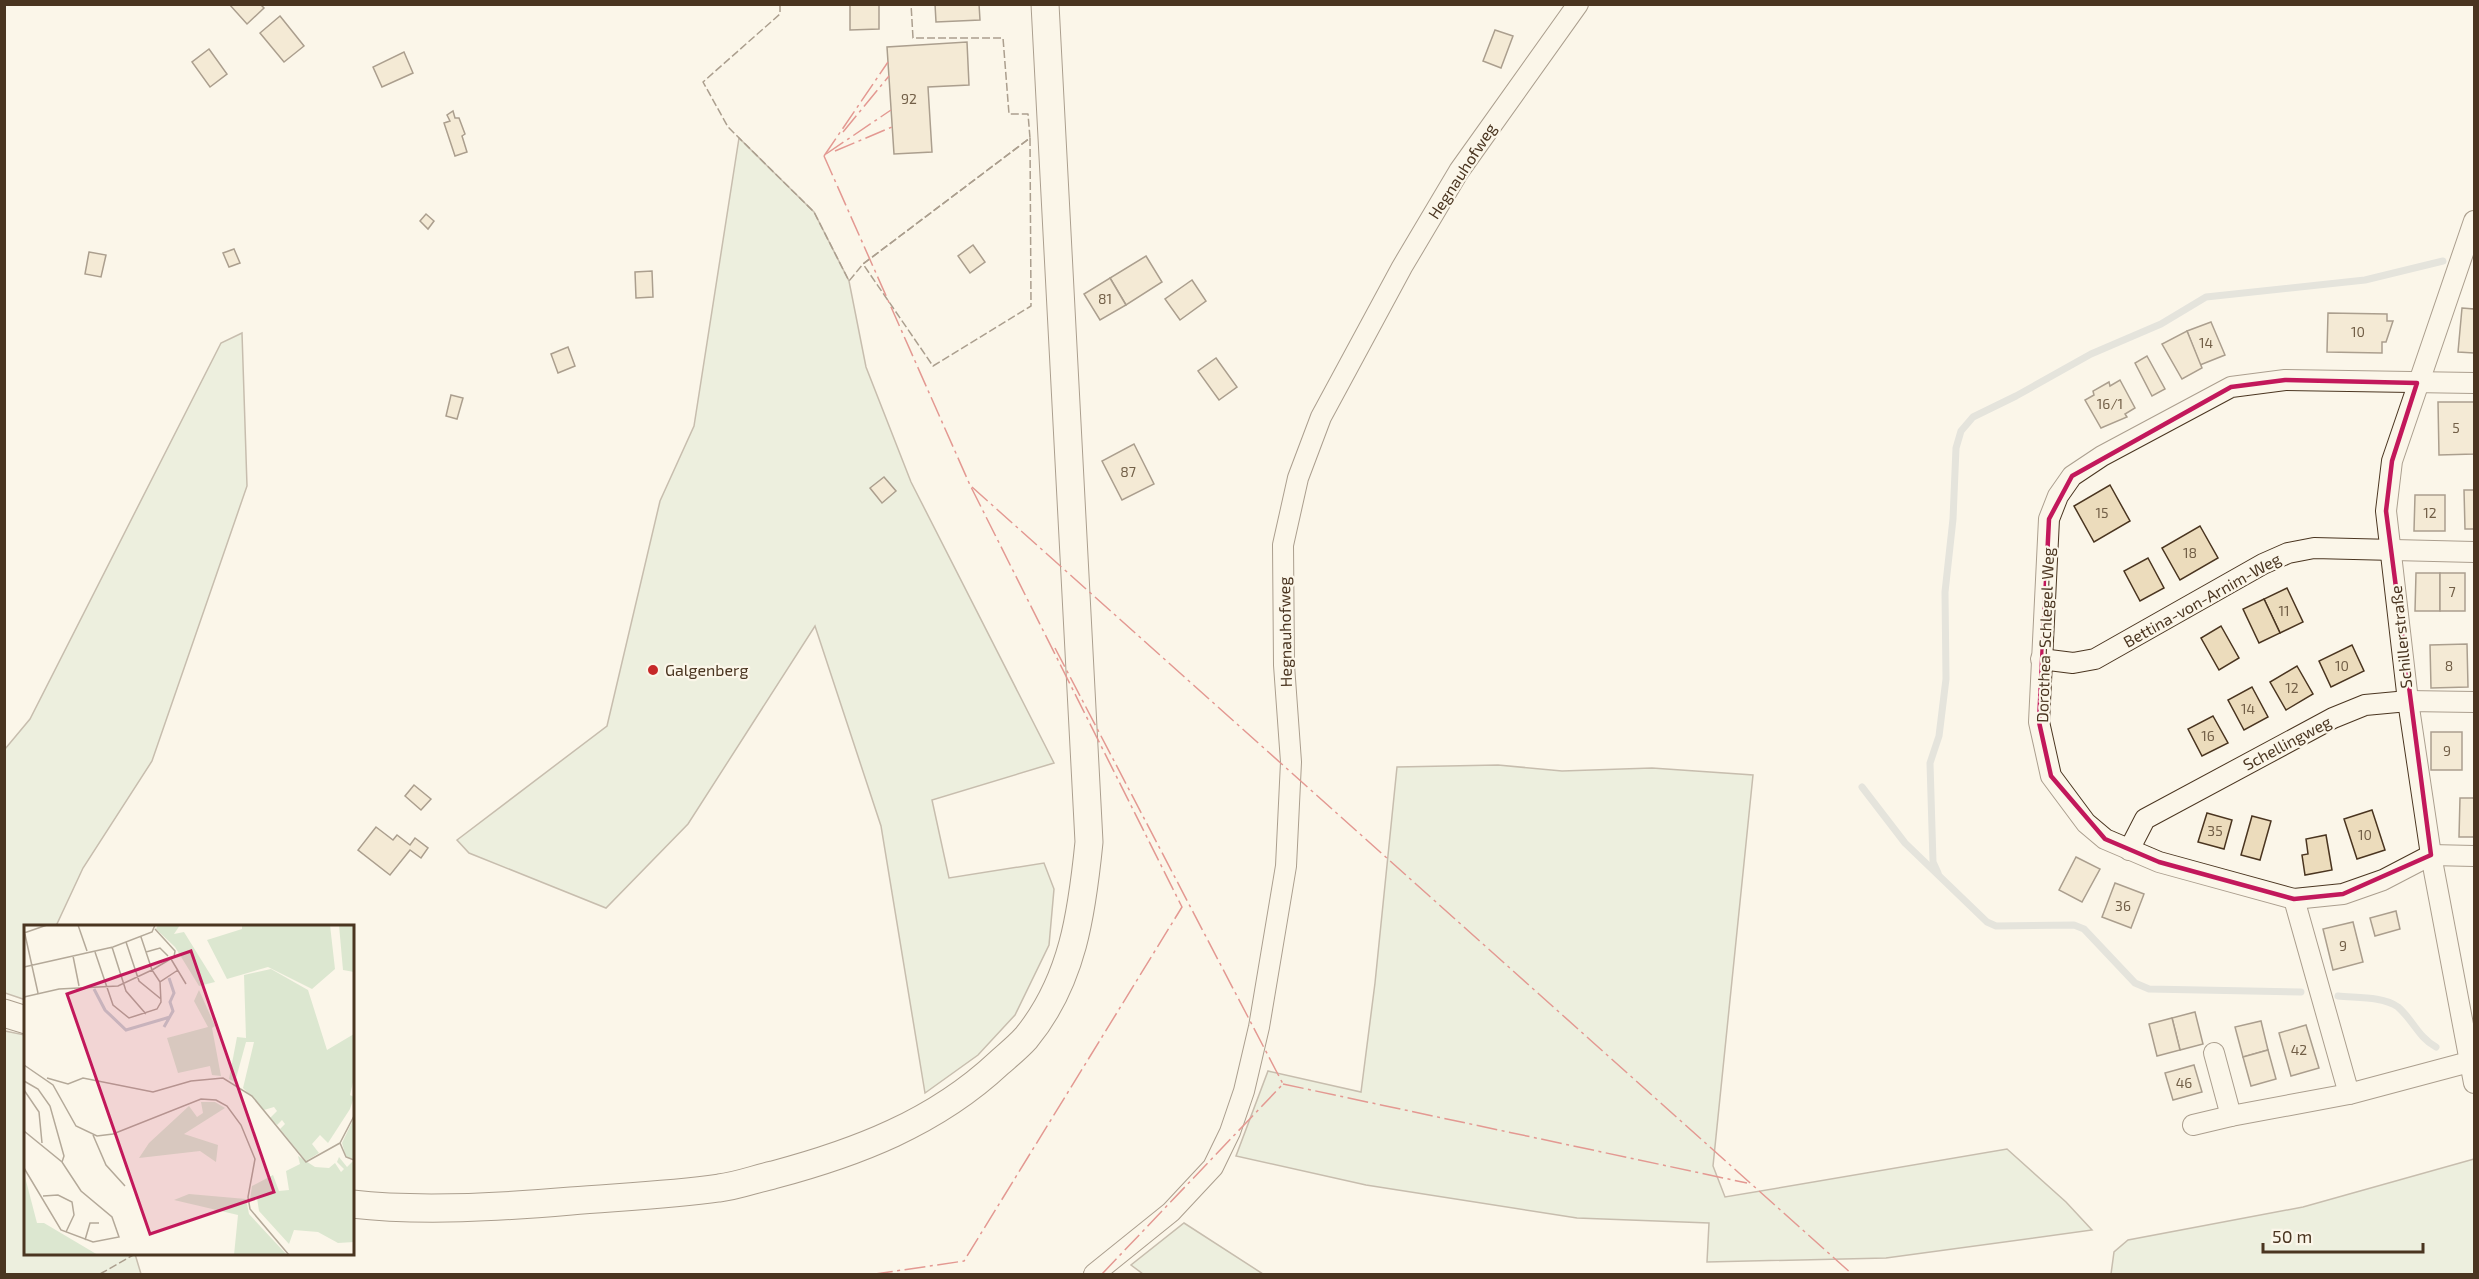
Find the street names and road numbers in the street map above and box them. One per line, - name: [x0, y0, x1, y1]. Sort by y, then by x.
- street label: Hegnauhofweg: [1424, 119, 1500, 222]
- street label: Dorothea-Schlegel-Weg: [2032, 547, 2057, 723]
- street label: Bettina-von-Arnim-Weg: [2120, 548, 2284, 651]
- street label: Hegnauhofweg: [1274, 577, 1295, 687]
- street label: Schillerstraße: [2386, 585, 2415, 689]
- street label: Schellingweg: [2239, 711, 2334, 774]

